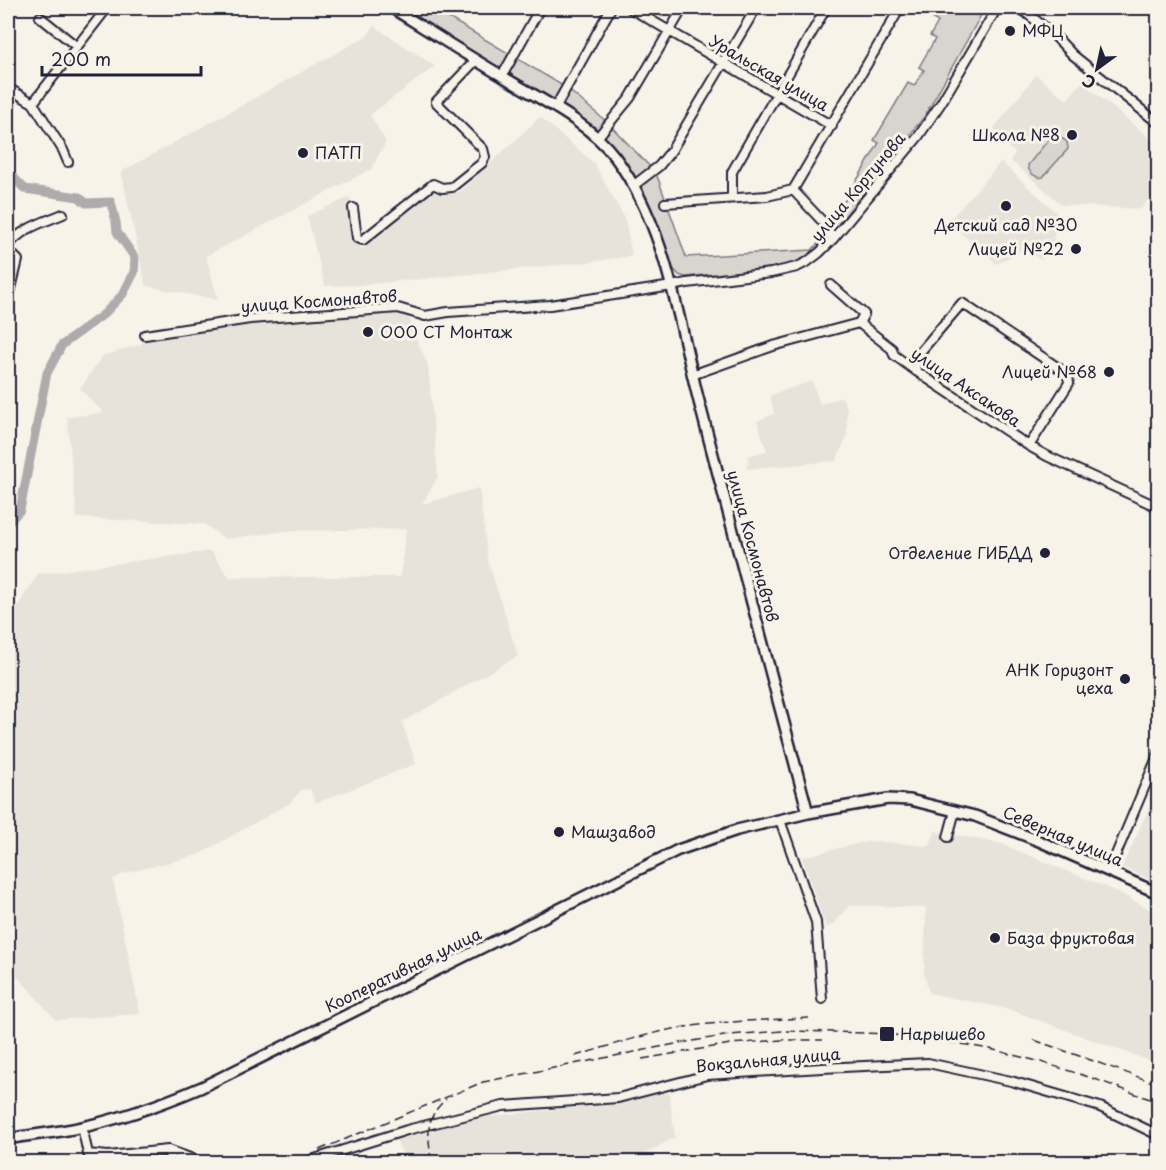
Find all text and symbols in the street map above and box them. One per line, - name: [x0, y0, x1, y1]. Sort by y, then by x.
- place label: МФЦ: [1022, 18, 1064, 42]
- marker: МФЦ: [1003, 24, 1017, 38]
- street label: Уральская улица: [705, 28, 834, 116]
- scale bar: [42, 39, 201, 77]
- north arrow: [1067, 39, 1127, 99]
- text: 200 m: [51, 45, 111, 72]
- text: С: [1077, 69, 1100, 96]
- place label: Школа №8: [972, 122, 1060, 146]
- street label: улица Кортунова: [804, 126, 910, 246]
- marker: Школа №8: [1065, 128, 1079, 142]
- place label: ПАТП: [315, 140, 362, 164]
- marker: ПАТП: [296, 146, 310, 160]
- marker: Детский сад №30: [999, 199, 1013, 213]
- place label: Детский сад №30: [934, 212, 1077, 236]
- place label: Лицей №22: [969, 236, 1064, 260]
- marker: Лицей №22: [1069, 242, 1083, 256]
- street label: улица Космонавтов: [240, 283, 398, 317]
- place label: ООО СТ Монтаж: [380, 319, 513, 343]
- marker: ООО СТ Монтаж: [361, 325, 375, 339]
- street label: улица Аксакова: [907, 340, 1026, 432]
- place label: Лицей №68: [1002, 359, 1097, 383]
- marker: Лицей №68: [1102, 365, 1116, 379]
- street label: улица Космонавтов: [722, 467, 786, 624]
- place label: Отделение ГИБДД: [888, 540, 1033, 564]
- marker: Отделение ГИБДД: [1038, 546, 1052, 560]
- place label: АНК Горизонт цеха: [1005, 657, 1113, 699]
- marker: АНК Горизонт цеха: [1118, 672, 1132, 686]
- street label: Северная улица: [1000, 799, 1127, 871]
- place label: Машзавод: [571, 819, 656, 843]
- marker: Машзавод: [552, 825, 566, 839]
- street label: Кооперативная улица: [320, 921, 485, 1017]
- place label: База фруктовая: [1007, 925, 1135, 949]
- marker: База фруктовая: [988, 931, 1002, 945]
- place label: Нарышево: [900, 1021, 986, 1045]
- marker: Нарышево: [878, 1025, 896, 1043]
- street label: Вокзальная улица: [695, 1041, 841, 1077]

